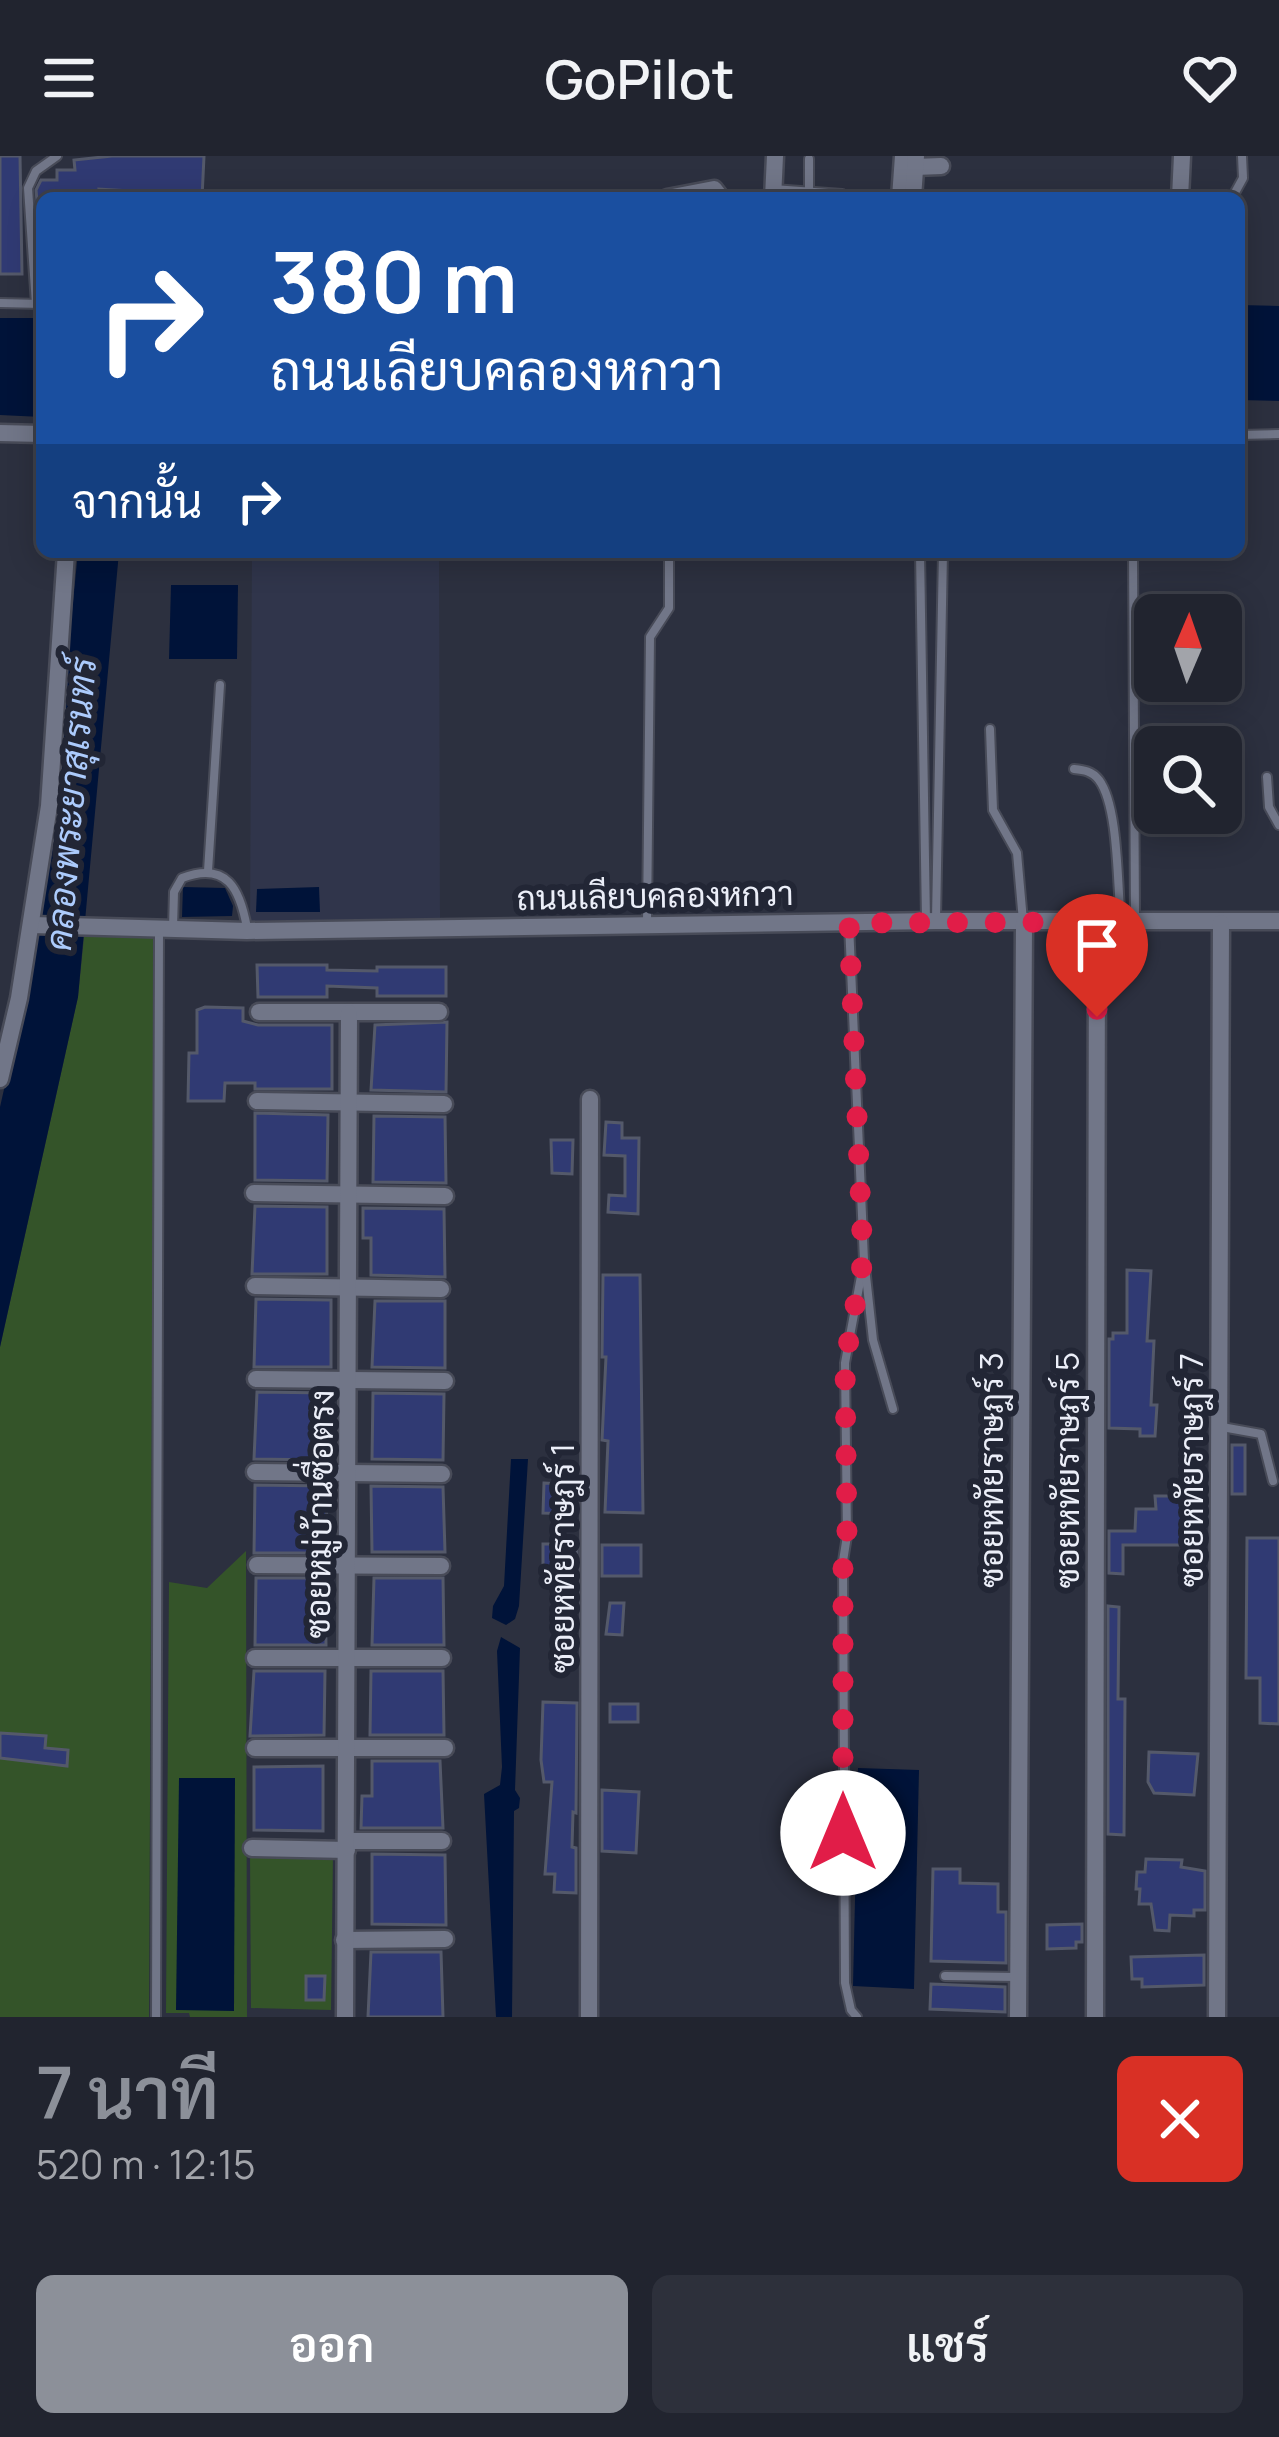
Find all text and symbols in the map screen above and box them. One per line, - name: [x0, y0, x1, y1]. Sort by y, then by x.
- text: GoPilot: [544, 41, 735, 115]
- icon: menu: [36, 45, 102, 111]
- icon: heart: [1177, 45, 1243, 111]
- text: 380 m: [270, 223, 518, 338]
- icon: right: [72, 240, 228, 396]
- text: ถนนเลียบคลองหกวา: [270, 332, 723, 406]
- icon: right: [226, 468, 292, 534]
- text: จากนั้น: [72, 470, 202, 532]
- north arrow: [1134, 594, 1242, 702]
- map controls: [1134, 594, 1242, 834]
- water label: คลองพระยาสุเรนทร์: [33, 650, 109, 953]
- button: search: [1134, 726, 1242, 834]
- street label: ถนนเลียบคลองหกวา: [516, 870, 794, 920]
- pin: [1046, 894, 1148, 1017]
- icon: arrive: [1064, 912, 1130, 978]
- street label: ซอยหทัยราษฎร์ 3: [968, 1352, 1013, 1588]
- street label: ซอยหทัยราษฎร์ 5: [1044, 1352, 1089, 1588]
- street label: ซอยหทัยราษฎร์ 7: [1168, 1353, 1213, 1587]
- street label: ซอยหมู่บ้านซื่อตรง: [288, 1389, 345, 1639]
- street label: ซอยหทัยราษฎร์ 1: [539, 1443, 584, 1673]
- position arrow: [780, 1770, 906, 1896]
- text: 7 นาที: [36, 2042, 219, 2141]
- button: close: [1117, 2056, 1243, 2182]
- text: 520 m · 12:15: [36, 2137, 256, 2191]
- button: ออก: [36, 2275, 628, 2413]
- button: แชร์: [652, 2275, 1243, 2413]

